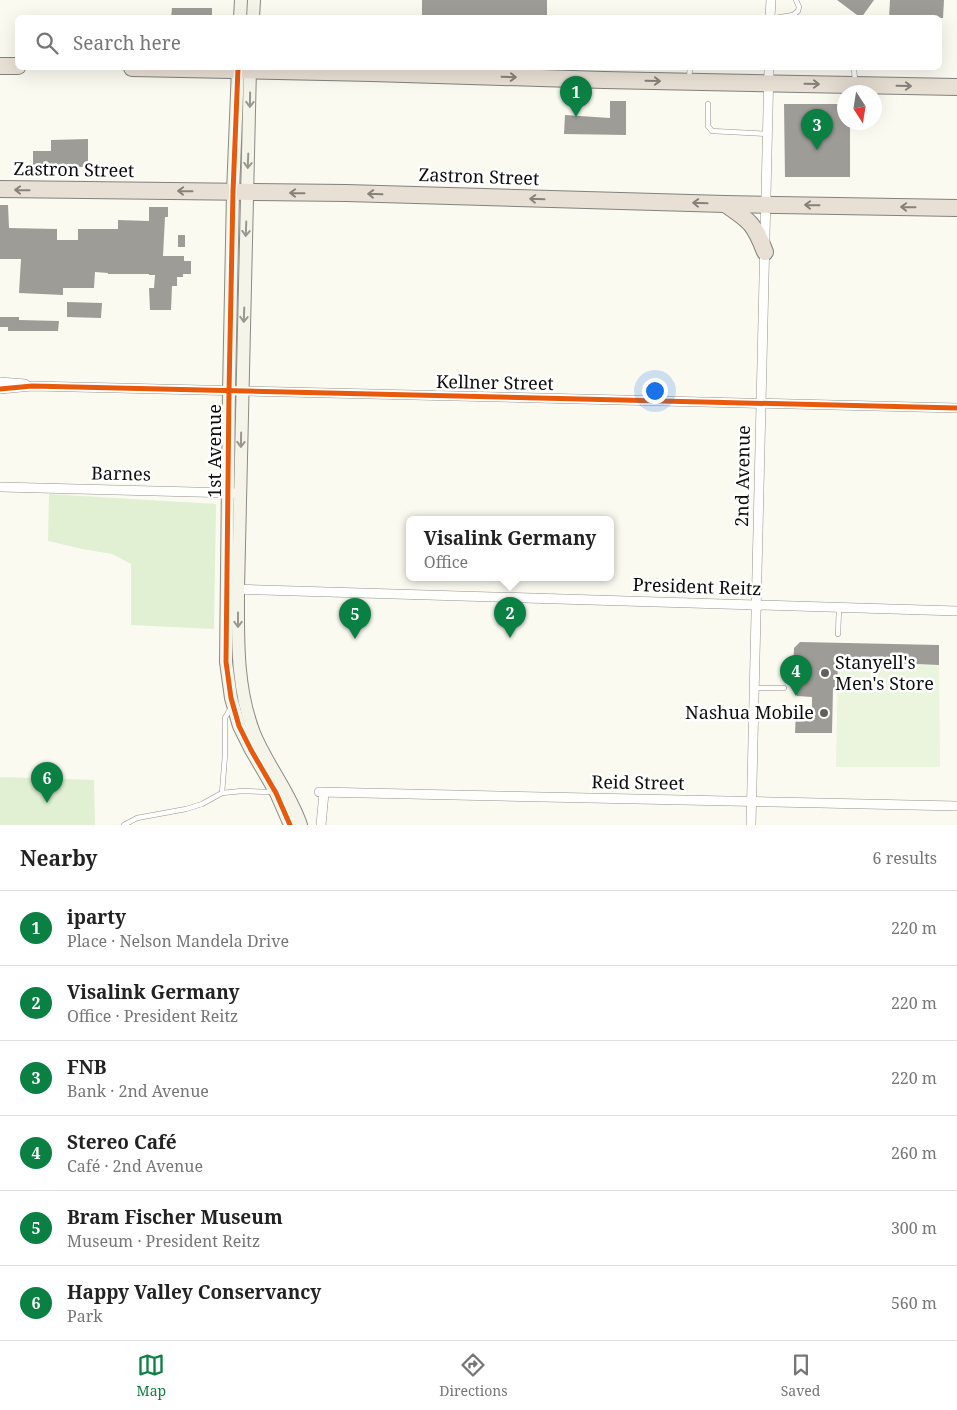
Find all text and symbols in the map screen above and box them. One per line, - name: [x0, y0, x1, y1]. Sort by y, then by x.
- search box: [15, 15, 942, 70]
- icon: search: [33, 29, 61, 57]
- text: Search here: [73, 30, 181, 56]
- one-way arrow: [501, 72, 517, 81]
- pin: 1: [560, 76, 592, 117]
- one-way arrow: [644, 76, 661, 86]
- one-way arrow: [804, 79, 820, 89]
- one-way arrow: [896, 81, 912, 90]
- north arrow: [837, 85, 882, 130]
- one-way arrow: [245, 92, 255, 108]
- pin: 3: [801, 109, 833, 150]
- one-way arrow: [244, 153, 253, 169]
- street label: Zastron Street: [14, 156, 135, 182]
- street label: Zastron Street: [418, 162, 540, 190]
- one-way arrow: [14, 185, 30, 194]
- one-way arrow: [177, 186, 193, 196]
- one-way arrow: [289, 188, 306, 198]
- one-way arrow: [367, 189, 384, 199]
- one-way arrow: [529, 194, 545, 203]
- one-way arrow: [692, 198, 708, 208]
- one-way arrow: [804, 200, 820, 210]
- one-way arrow: [901, 202, 917, 212]
- one-way arrow: [242, 221, 251, 237]
- one-way arrow: [239, 306, 249, 323]
- street label: Kellner Street: [436, 369, 554, 395]
- your location: [642, 378, 668, 404]
- street label: 1st Avenue: [202, 404, 226, 498]
- street label: 2nd Avenue: [729, 425, 755, 527]
- one-way arrow: [236, 431, 246, 447]
- street label: Barnes: [91, 460, 151, 486]
- popup: [406, 516, 614, 581]
- text: Visalink Germany: [424, 525, 596, 551]
- text: Office: [424, 551, 468, 573]
- street label: President Reitz: [632, 572, 762, 600]
- pin: 2: [494, 597, 526, 638]
- pin: 5: [339, 598, 371, 639]
- one-way arrow: [233, 611, 243, 627]
- place label: Stanyell's Men's Store: [835, 650, 934, 695]
- pin: 4: [780, 655, 812, 696]
- marker: Stanyell's Men's Store: [819, 667, 831, 679]
- place label: Nashua Mobile: [685, 700, 814, 724]
- marker: Nashua Mobile: [818, 707, 830, 719]
- pin: 6: [31, 762, 63, 803]
- street label: Reid Street: [591, 769, 685, 795]
- text: Nearby: [20, 844, 98, 872]
- text: 6 results: [873, 847, 937, 869]
- text: iparty: [67, 904, 126, 930]
- text: 1: [31, 917, 41, 939]
- text: 220 m: [891, 917, 937, 939]
- text: Place · Nelson Mandela Drive: [67, 930, 289, 952]
- text: Visalink Germany: [67, 979, 239, 1005]
- text: 2: [31, 992, 41, 1014]
- text: 220 m: [891, 992, 937, 1014]
- text: Office · President Reitz: [67, 1005, 238, 1027]
- text: FNB: [67, 1054, 107, 1080]
- text: 3: [31, 1067, 41, 1089]
- text: 220 m: [891, 1067, 937, 1089]
- text: Bank · 2nd Avenue: [67, 1080, 209, 1102]
- text: Stereo Café: [67, 1129, 177, 1155]
- text: 4: [31, 1142, 41, 1164]
- text: 260 m: [891, 1142, 937, 1164]
- text: Café · 2nd Avenue: [67, 1155, 203, 1177]
- text: Bram Fischer Museum: [67, 1204, 283, 1230]
- text: 5: [31, 1217, 41, 1239]
- text: 300 m: [891, 1217, 937, 1239]
- text: Museum · President Reitz: [67, 1230, 260, 1252]
- text: Happy Valley Conservancy: [67, 1279, 321, 1305]
- text: 6: [31, 1292, 41, 1314]
- text: 560 m: [891, 1292, 937, 1314]
- text: Park: [67, 1305, 103, 1327]
- tab: Map: [137, 1351, 166, 1400]
- tab: Directions: [439, 1351, 508, 1400]
- tab: Saved: [781, 1351, 820, 1400]

